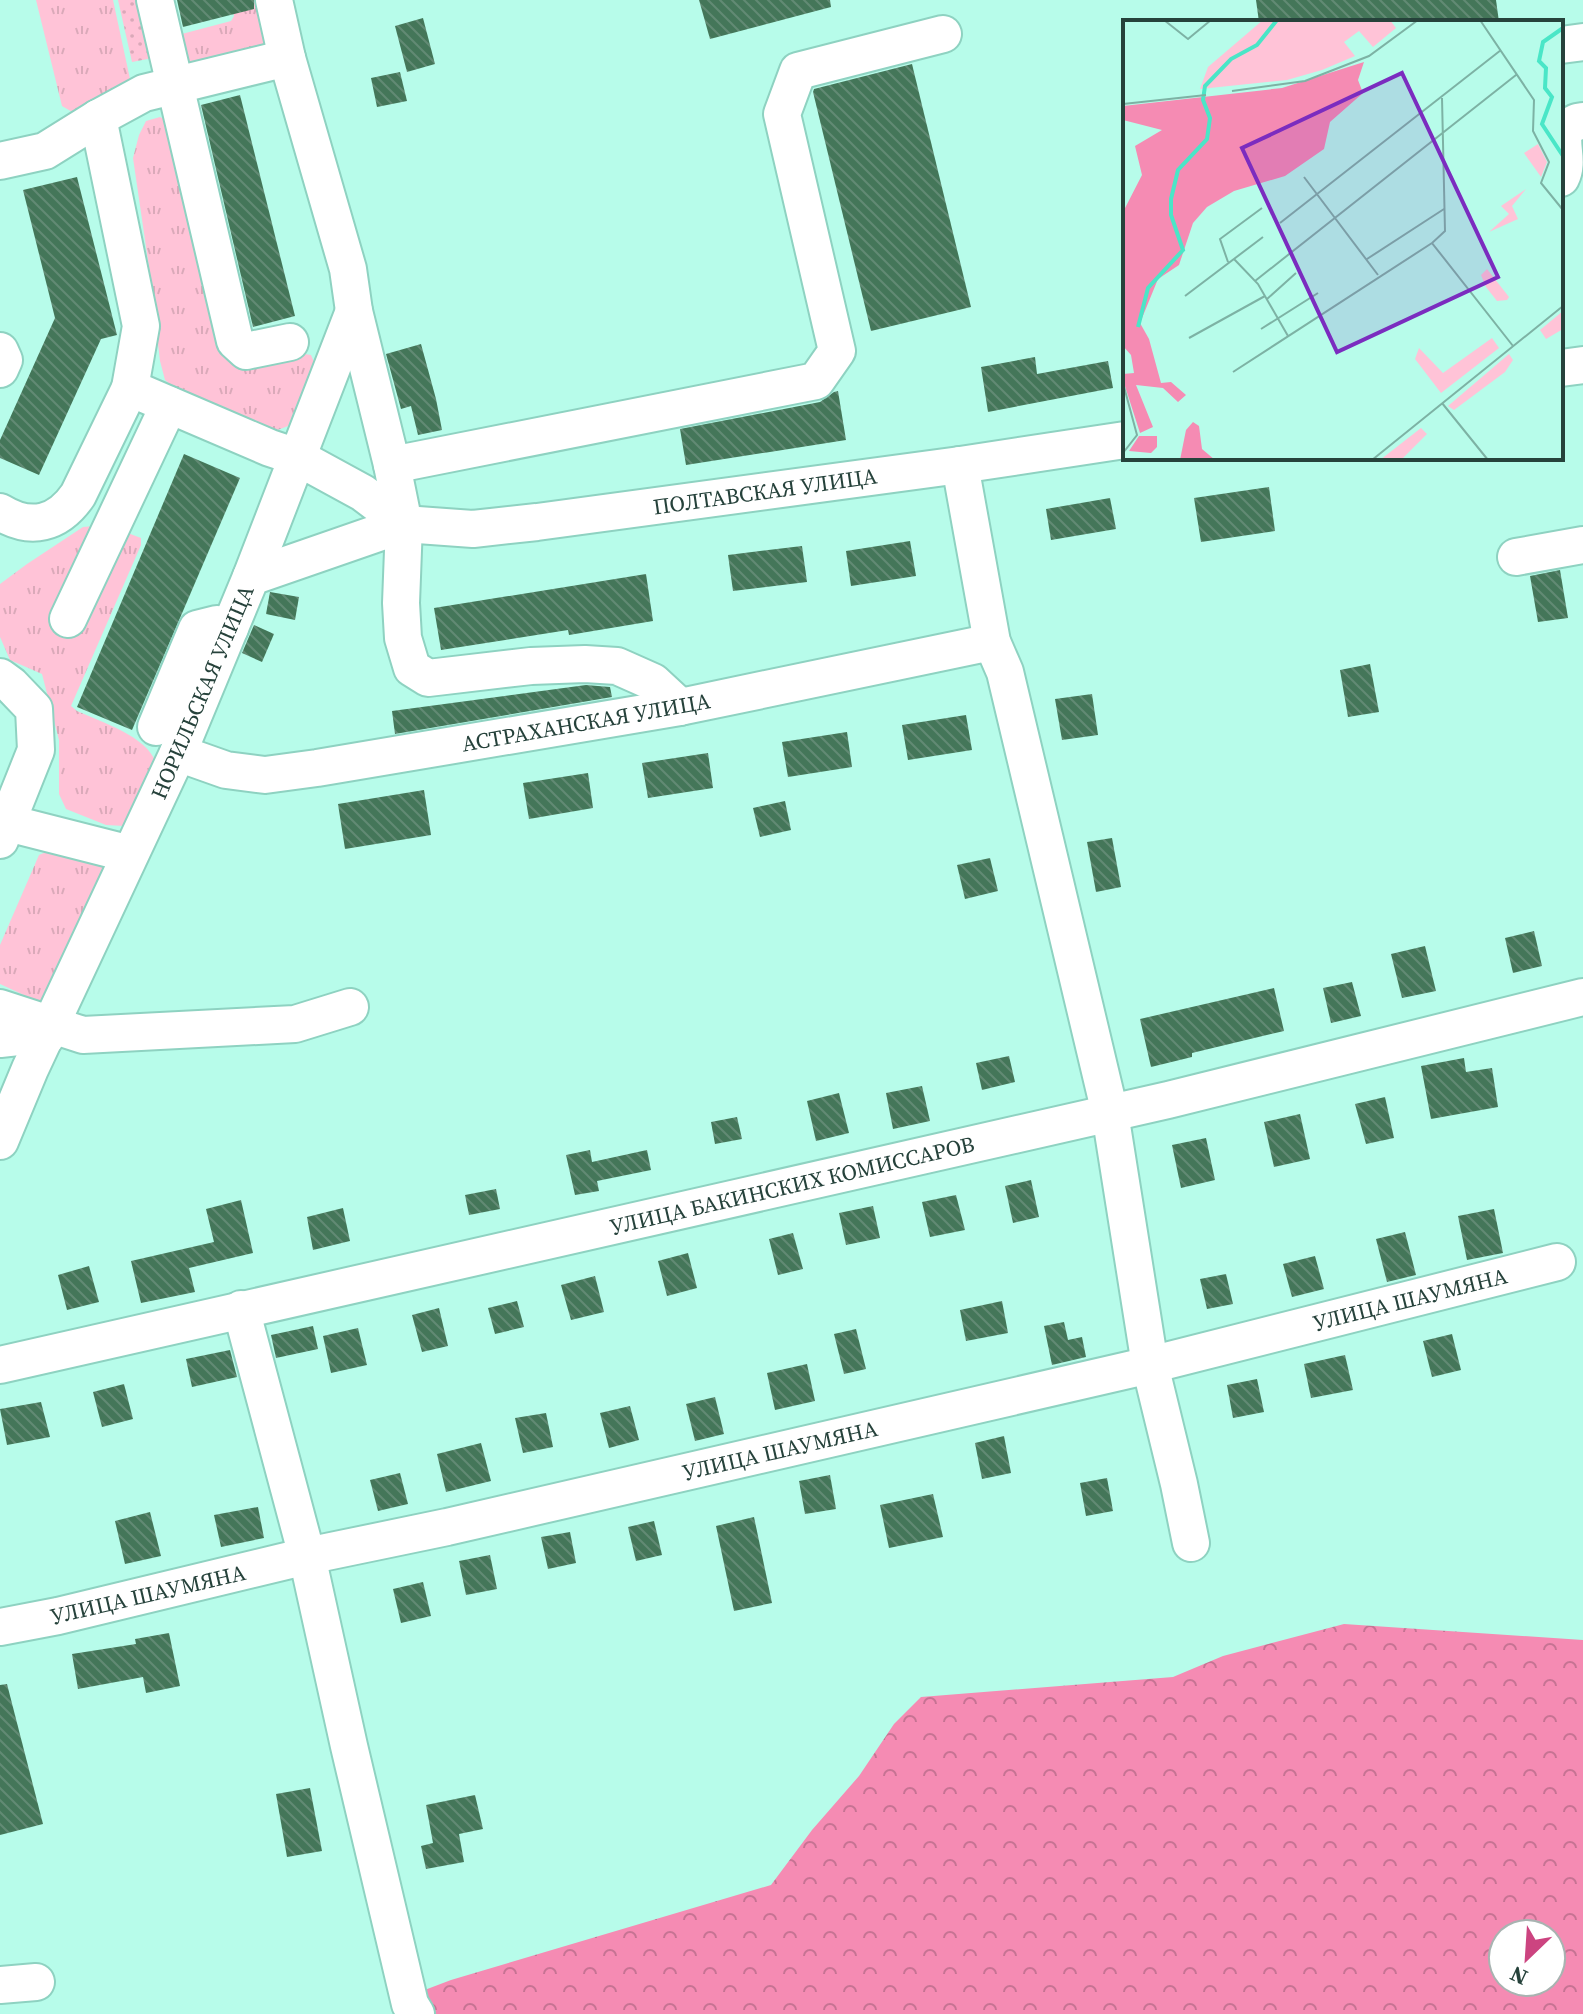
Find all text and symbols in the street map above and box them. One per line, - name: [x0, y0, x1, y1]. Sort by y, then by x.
- inset map: [1123, 20, 1563, 460]
- street label: ПОЛТАВСКАЯ УЛИЦА: [651, 460, 879, 522]
- street label: НОРИЛЬСКАЯ УЛИЦА: [143, 580, 261, 804]
- street label: АСТРАХАНСКАЯ УЛИЦА: [459, 685, 713, 759]
- street label: УЛИЦА БАКИНСКИХ КОМИССАРОВ: [607, 1128, 977, 1242]
- street label: УЛИЦА ШАУМЯНА: [1310, 1260, 1511, 1338]
- street label: УЛИЦА ШАУМЯНА: [679, 1413, 881, 1487]
- street label: УЛИЦА ШАУМЯНА: [47, 1557, 249, 1631]
- north arrow: [1487, 1918, 1567, 1998]
- text: N: [1505, 1959, 1532, 1993]

